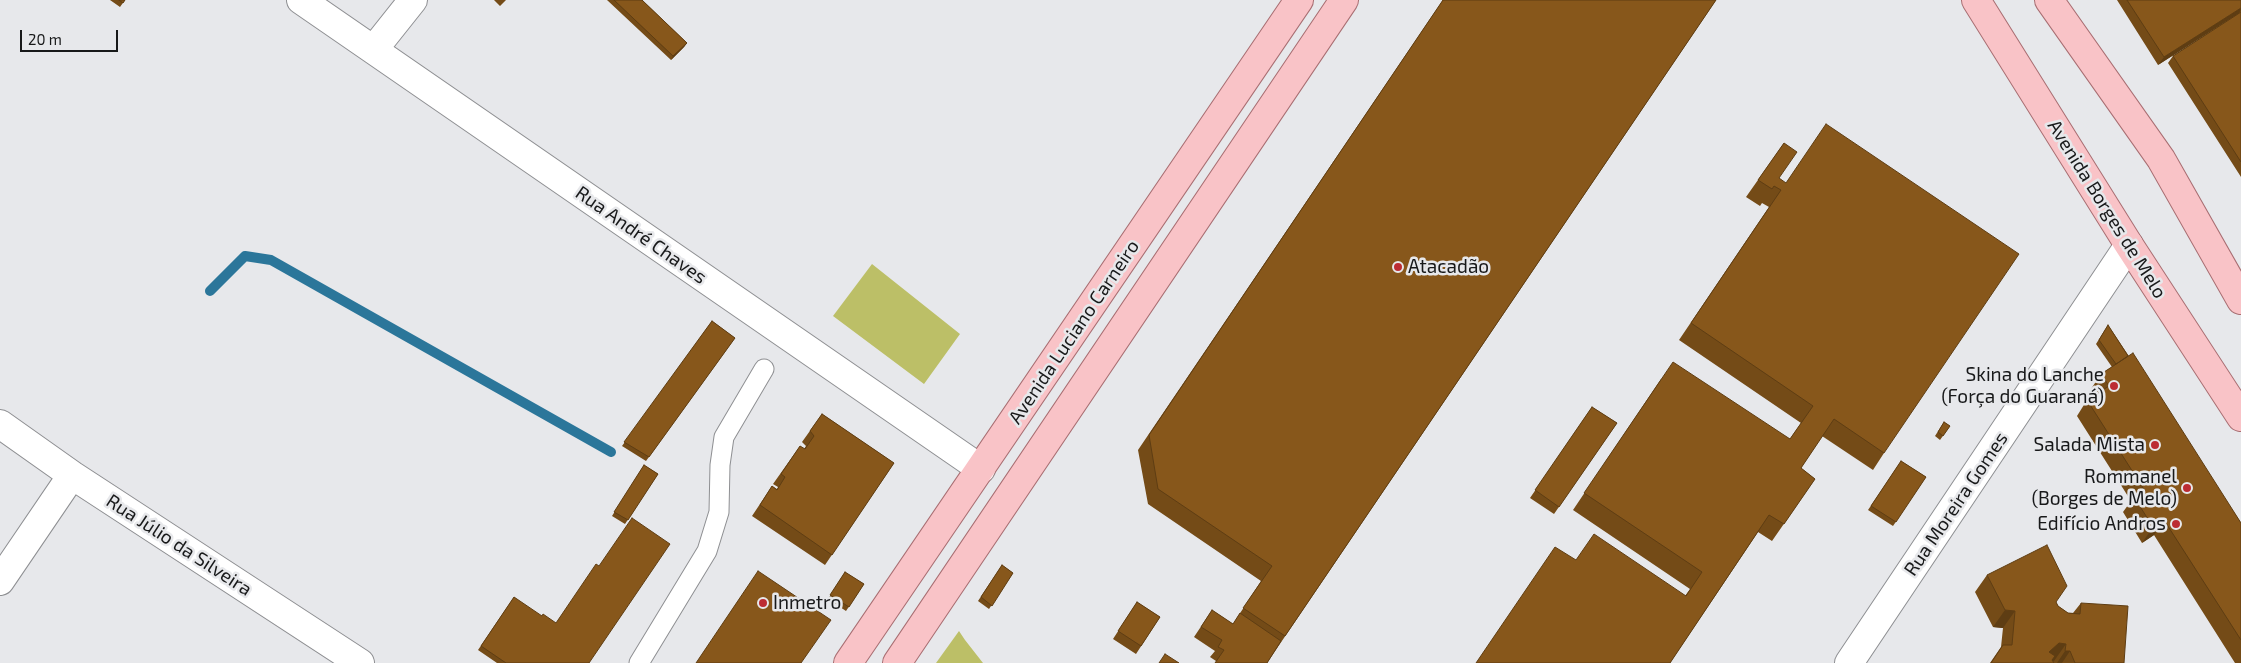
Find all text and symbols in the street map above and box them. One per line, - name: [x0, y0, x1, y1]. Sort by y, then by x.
- scale bar: [22, 20, 120, 52]
- text: 20 m: [28, 30, 62, 48]
- street label: Avenida Borges de Melo: [2043, 115, 2171, 303]
- street label: Rua André Chaves: [571, 181, 711, 289]
- street label: Avenida Luciano Carneiro: [1004, 236, 1144, 428]
- place label: Atacadão: [1408, 256, 1489, 278]
- marker: Atacadão: [1392, 261, 1404, 273]
- place label: Skina do Lanche (Força do Guaraná): [1941, 364, 2104, 408]
- marker: Skina do Lanche (Força do Guaraná): [2108, 380, 2120, 392]
- street label: Rua Moreira Gomes: [1899, 428, 2013, 580]
- place label: Salada Mista: [2034, 434, 2145, 456]
- marker: Salada Mista: [2149, 439, 2161, 451]
- place label: Rommanel (Borges de Melo): [2031, 466, 2177, 510]
- marker: Rommanel (Borges de Melo): [2181, 482, 2193, 494]
- street label: Rua Júlio da Silveira: [102, 489, 256, 601]
- place label: Edifício Andros: [2037, 513, 2166, 535]
- marker: Edifício Andros: [2170, 518, 2182, 530]
- place label: Inmetro: [773, 592, 841, 614]
- marker: Inmetro: [757, 597, 769, 609]

